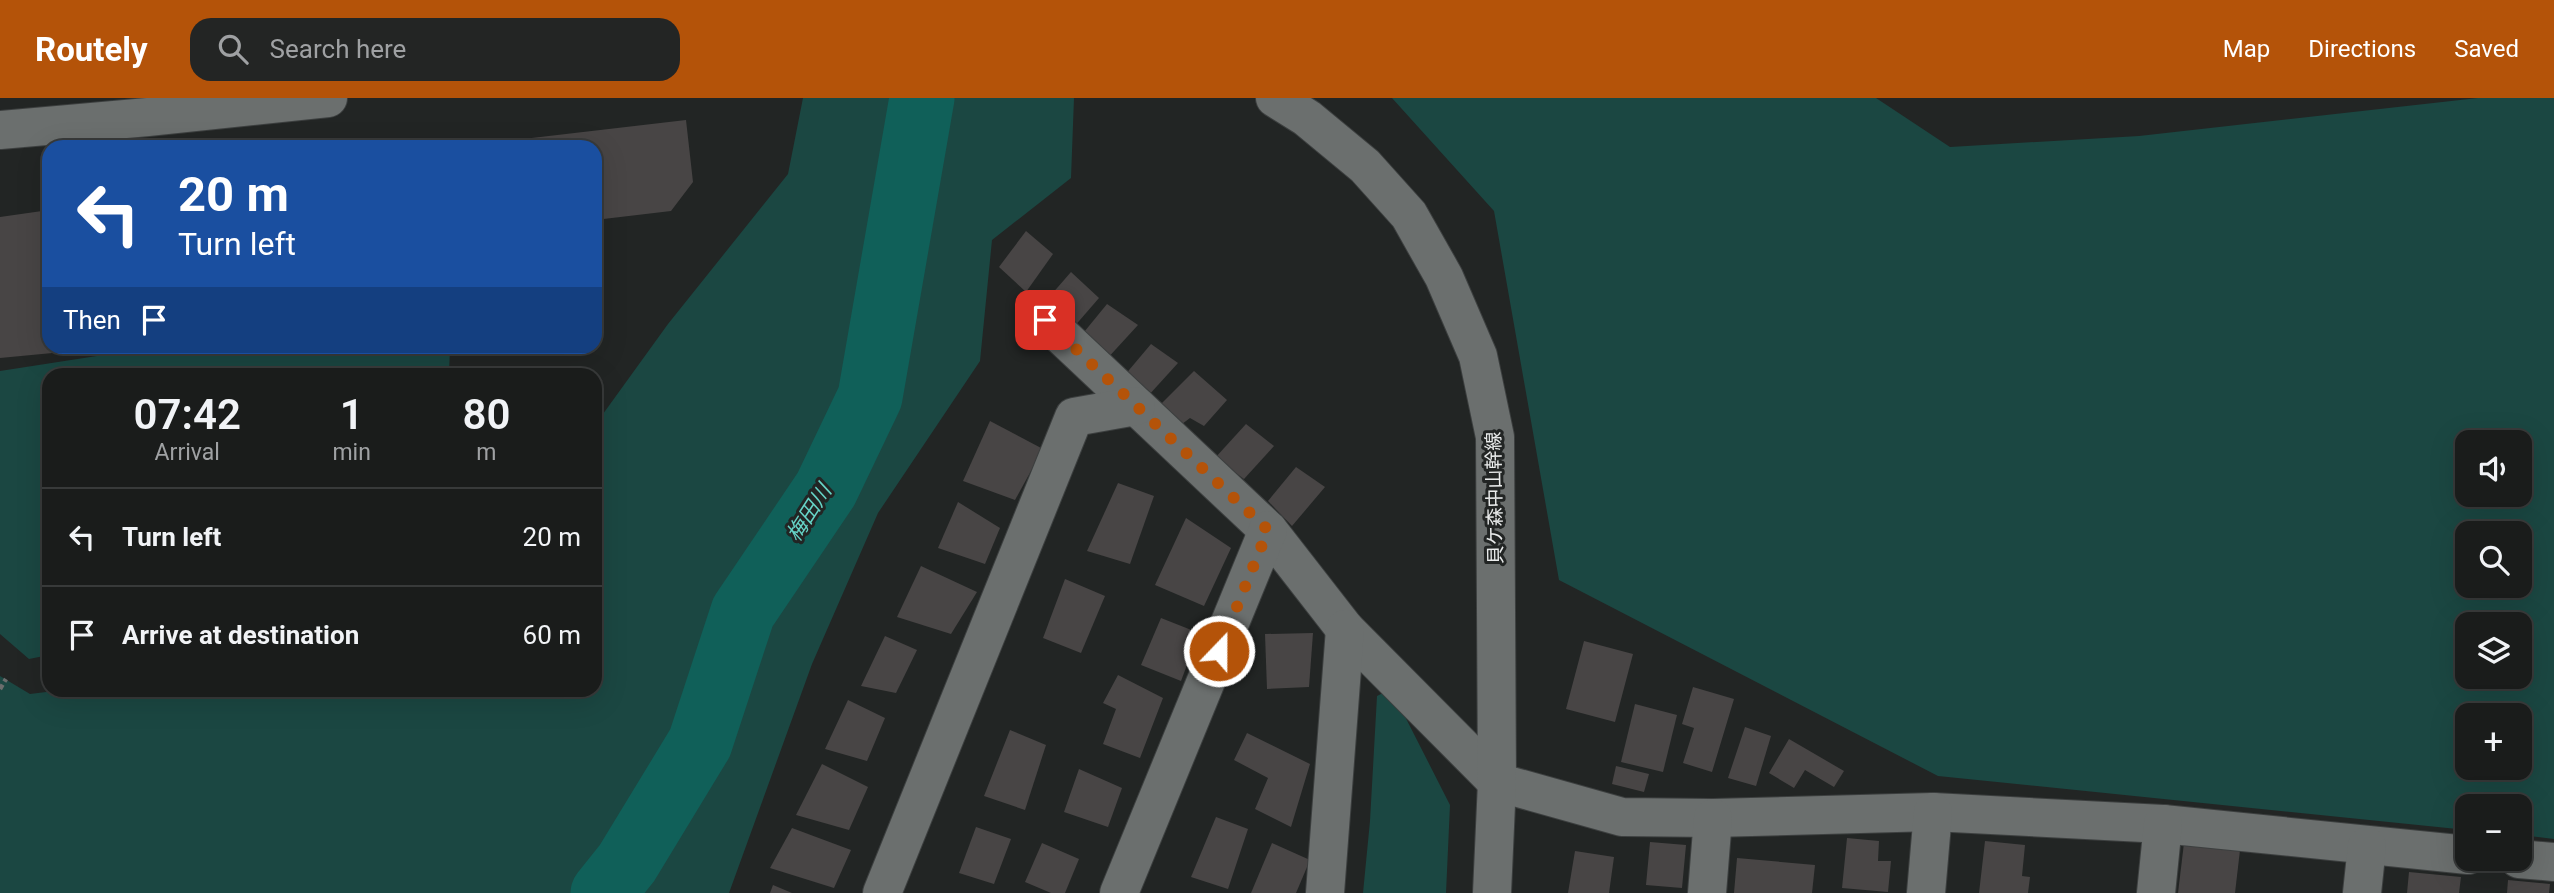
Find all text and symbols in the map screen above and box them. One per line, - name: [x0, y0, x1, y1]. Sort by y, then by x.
- search box: [190, 18, 680, 81]
- text: Routely: [35, 30, 148, 69]
- icon: search: [214, 30, 252, 68]
- text: Search here: [270, 34, 406, 64]
- text: Map: [2223, 35, 2270, 63]
- text: Directions: [2308, 35, 2416, 63]
- text: Saved: [2454, 35, 2519, 63]
- text: 20 m: [178, 166, 289, 223]
- icon: left: [63, 168, 154, 259]
- text: Turn left: [178, 225, 296, 263]
- pin: [1015, 290, 1075, 350]
- icon: arrive: [135, 301, 173, 339]
- icon: arrive: [1026, 301, 1064, 339]
- text: Then: [63, 305, 121, 335]
- text: 07:42: [134, 390, 241, 439]
- text: 1: [340, 390, 364, 439]
- text: 80: [462, 390, 510, 439]
- map controls: [2455, 430, 2532, 871]
- button: sound: [2455, 430, 2532, 507]
- street label: 貝ケ森中山幹線: [1482, 431, 1507, 565]
- text: Arrival: [155, 439, 220, 466]
- text: min: [332, 439, 371, 466]
- text: m: [476, 439, 497, 466]
- water label: 梅田川: [782, 478, 837, 546]
- icon: left: [63, 518, 101, 556]
- button: search: [2455, 521, 2532, 598]
- text: Turn left: [122, 522, 221, 552]
- text: 20 m: [523, 522, 581, 552]
- button: layers: [2455, 612, 2532, 689]
- position arrow: [1182, 614, 1256, 688]
- icon: arrive: [63, 616, 101, 654]
- text: Arrive at destination: [122, 620, 359, 650]
- text: 60 m: [523, 620, 581, 650]
- button: +: [2455, 703, 2532, 780]
- button: −: [2455, 794, 2532, 871]

